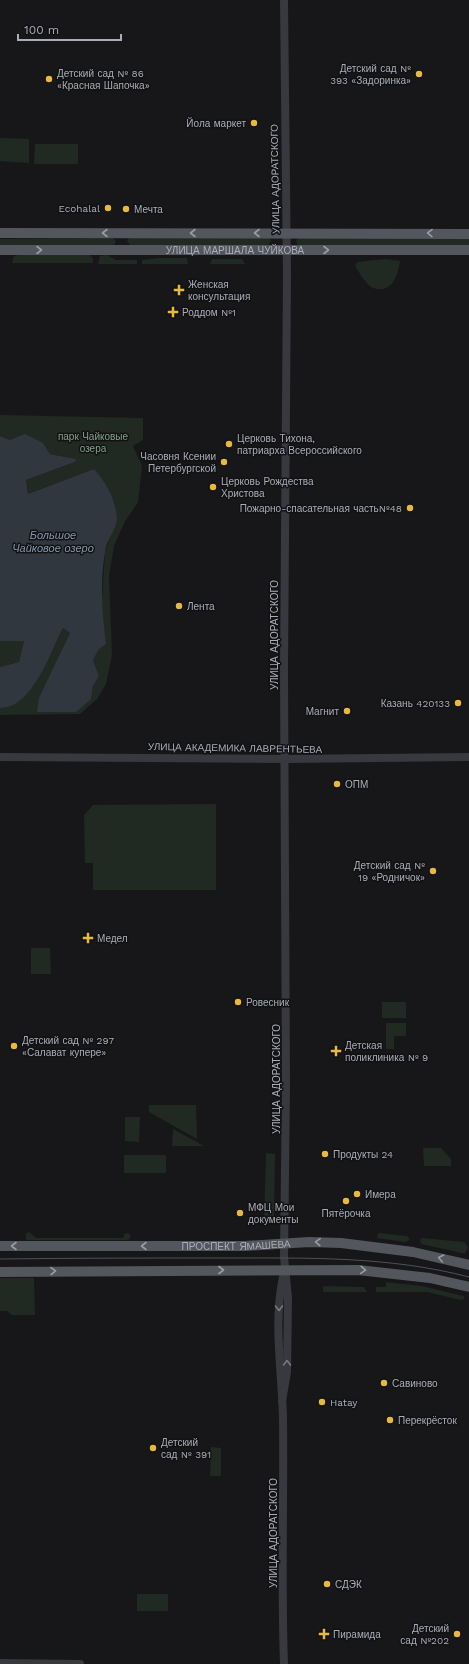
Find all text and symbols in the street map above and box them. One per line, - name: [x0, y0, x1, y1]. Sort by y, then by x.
- scale bar: [18, 16, 121, 42]
- text: 100 m: [24, 23, 59, 37]
- place label: Детский сад № 393 «Задоринка»: [330, 63, 411, 86]
- place label: Детский сад № 86 «Красная Шапочка»: [57, 68, 150, 91]
- marker: Детский сад № 393 «Задоринка»: [414, 69, 424, 79]
- marker: Детский сад № 86 «Красная Шапочка»: [44, 74, 54, 84]
- place label: Йола маркет: [186, 117, 246, 129]
- marker: Йола маркет: [249, 118, 259, 128]
- street label: УЛИЦА АДОРАТСКОГО: [269, 124, 281, 234]
- place label: Ecohalal: [59, 203, 100, 214]
- marker: Ecohalal: [103, 203, 113, 213]
- marker: Мечта: [121, 204, 131, 214]
- place label: Мечта: [134, 204, 163, 215]
- one-way arrow: [102, 229, 108, 237]
- one-way arrow: [190, 229, 196, 237]
- one-way arrow: [254, 229, 260, 237]
- one-way arrow: [427, 229, 433, 238]
- street label: УЛИЦА МАРШАЛА ЧУЙКОВА: [166, 244, 305, 256]
- one-way arrow: [36, 246, 42, 254]
- one-way arrow: [323, 246, 329, 254]
- place label: Женская консультация: [188, 279, 250, 302]
- marker: Женская консультация: [173, 284, 185, 296]
- marker: Роддом №1: [167, 306, 179, 318]
- place label: Роддом №1: [182, 307, 236, 318]
- park label: парк Чайковые озера: [58, 431, 129, 454]
- place label: Церковь Тихона, патриарха Всероссийского: [237, 433, 362, 456]
- marker: Церковь Тихона, патриарха Всероссийского: [224, 439, 234, 449]
- place label: Часовня Ксении Петербургской: [140, 451, 216, 474]
- marker: Часовня Ксении Петербургской: [219, 457, 229, 467]
- place label: Церковь Рождества Христова: [221, 476, 314, 499]
- marker: Церковь Рождества Христова: [208, 482, 218, 492]
- place label: Пожарно-спасательная часть№48: [240, 503, 402, 514]
- marker: Пожарно-спасательная часть№48: [405, 503, 415, 513]
- water label: Большое Чайковое озеро: [12, 529, 94, 555]
- street label: УЛИЦА АДОРАТСКОГО: [269, 580, 280, 690]
- marker: Лента: [174, 601, 184, 611]
- place label: Лента: [187, 601, 215, 612]
- place label: Казань 420133: [381, 698, 450, 709]
- marker: Казань 420133: [453, 698, 463, 708]
- place label: Магнит: [306, 706, 339, 717]
- marker: Магнит: [342, 706, 352, 716]
- street label: УЛИЦА АКАДЕМИКА ЛАВРЕНТЬЕВА: [148, 741, 323, 755]
- marker: ОПМ: [332, 779, 342, 789]
- place label: ОПМ: [345, 779, 368, 790]
- place label: Детский сад № 19 «Родничок»: [354, 860, 425, 883]
- marker: Детский сад № 19 «Родничок»: [428, 866, 438, 876]
- marker: Медел: [82, 932, 94, 944]
- place label: Медел: [97, 933, 128, 944]
- marker: Ровесник: [233, 997, 243, 1007]
- place label: Ровесник: [246, 997, 290, 1008]
- street label: УЛИЦА АДОРАТСКОГО: [271, 1024, 282, 1134]
- place label: Детский сад № 297 «Салават купере»: [22, 1035, 114, 1058]
- place label: Детская поликлиника № 9: [345, 1040, 428, 1063]
- marker: Детский сад № 297 «Салават купере»: [9, 1041, 19, 1051]
- marker: Детская поликлиника № 9: [330, 1045, 342, 1057]
- marker: Продукты 24: [320, 1149, 330, 1159]
- place label: Продукты 24: [333, 1149, 393, 1160]
- marker: Имера: [352, 1189, 362, 1199]
- place label: Имера: [365, 1189, 396, 1200]
- marker: Пятёрочка: [341, 1196, 351, 1206]
- place label: МФЦ Мои документы: [248, 1202, 299, 1225]
- marker: МФЦ Мои документы: [235, 1208, 245, 1218]
- place label: Пятёрочка: [321, 1208, 371, 1219]
- street label: ПРОСПЕКТ ЯМАШЕВА: [182, 1238, 291, 1252]
- one-way arrow: [315, 1238, 321, 1247]
- one-way arrow: [11, 1242, 17, 1250]
- one-way arrow: [141, 1242, 147, 1250]
- one-way arrow: [438, 1255, 444, 1263]
- one-way arrow: [218, 1266, 224, 1274]
- one-way arrow: [360, 1266, 366, 1274]
- one-way arrow: [50, 1267, 56, 1275]
- one-way arrow: [275, 1305, 283, 1311]
- one-way arrow: [283, 1360, 291, 1366]
- marker: Савиново: [379, 1378, 389, 1388]
- place label: Савиново: [392, 1378, 438, 1389]
- marker: Hatay: [317, 1397, 327, 1407]
- place label: Hatay: [330, 1397, 358, 1408]
- marker: Перекрёсток: [385, 1415, 395, 1425]
- place label: Перекрёсток: [398, 1415, 457, 1426]
- place label: Детский сад № 391: [161, 1437, 211, 1460]
- marker: Детский сад № 391: [148, 1443, 158, 1453]
- street label: УЛИЦА АДОРАТСКОГО: [268, 1478, 279, 1588]
- marker: СДЭК: [322, 1579, 332, 1589]
- place label: СДЭК: [335, 1579, 362, 1590]
- place label: Детский сад №202: [400, 1623, 449, 1646]
- marker: Пирамида: [318, 1628, 330, 1640]
- place label: Пирамида: [333, 1629, 381, 1640]
- marker: Детский сад №202: [452, 1629, 462, 1639]

